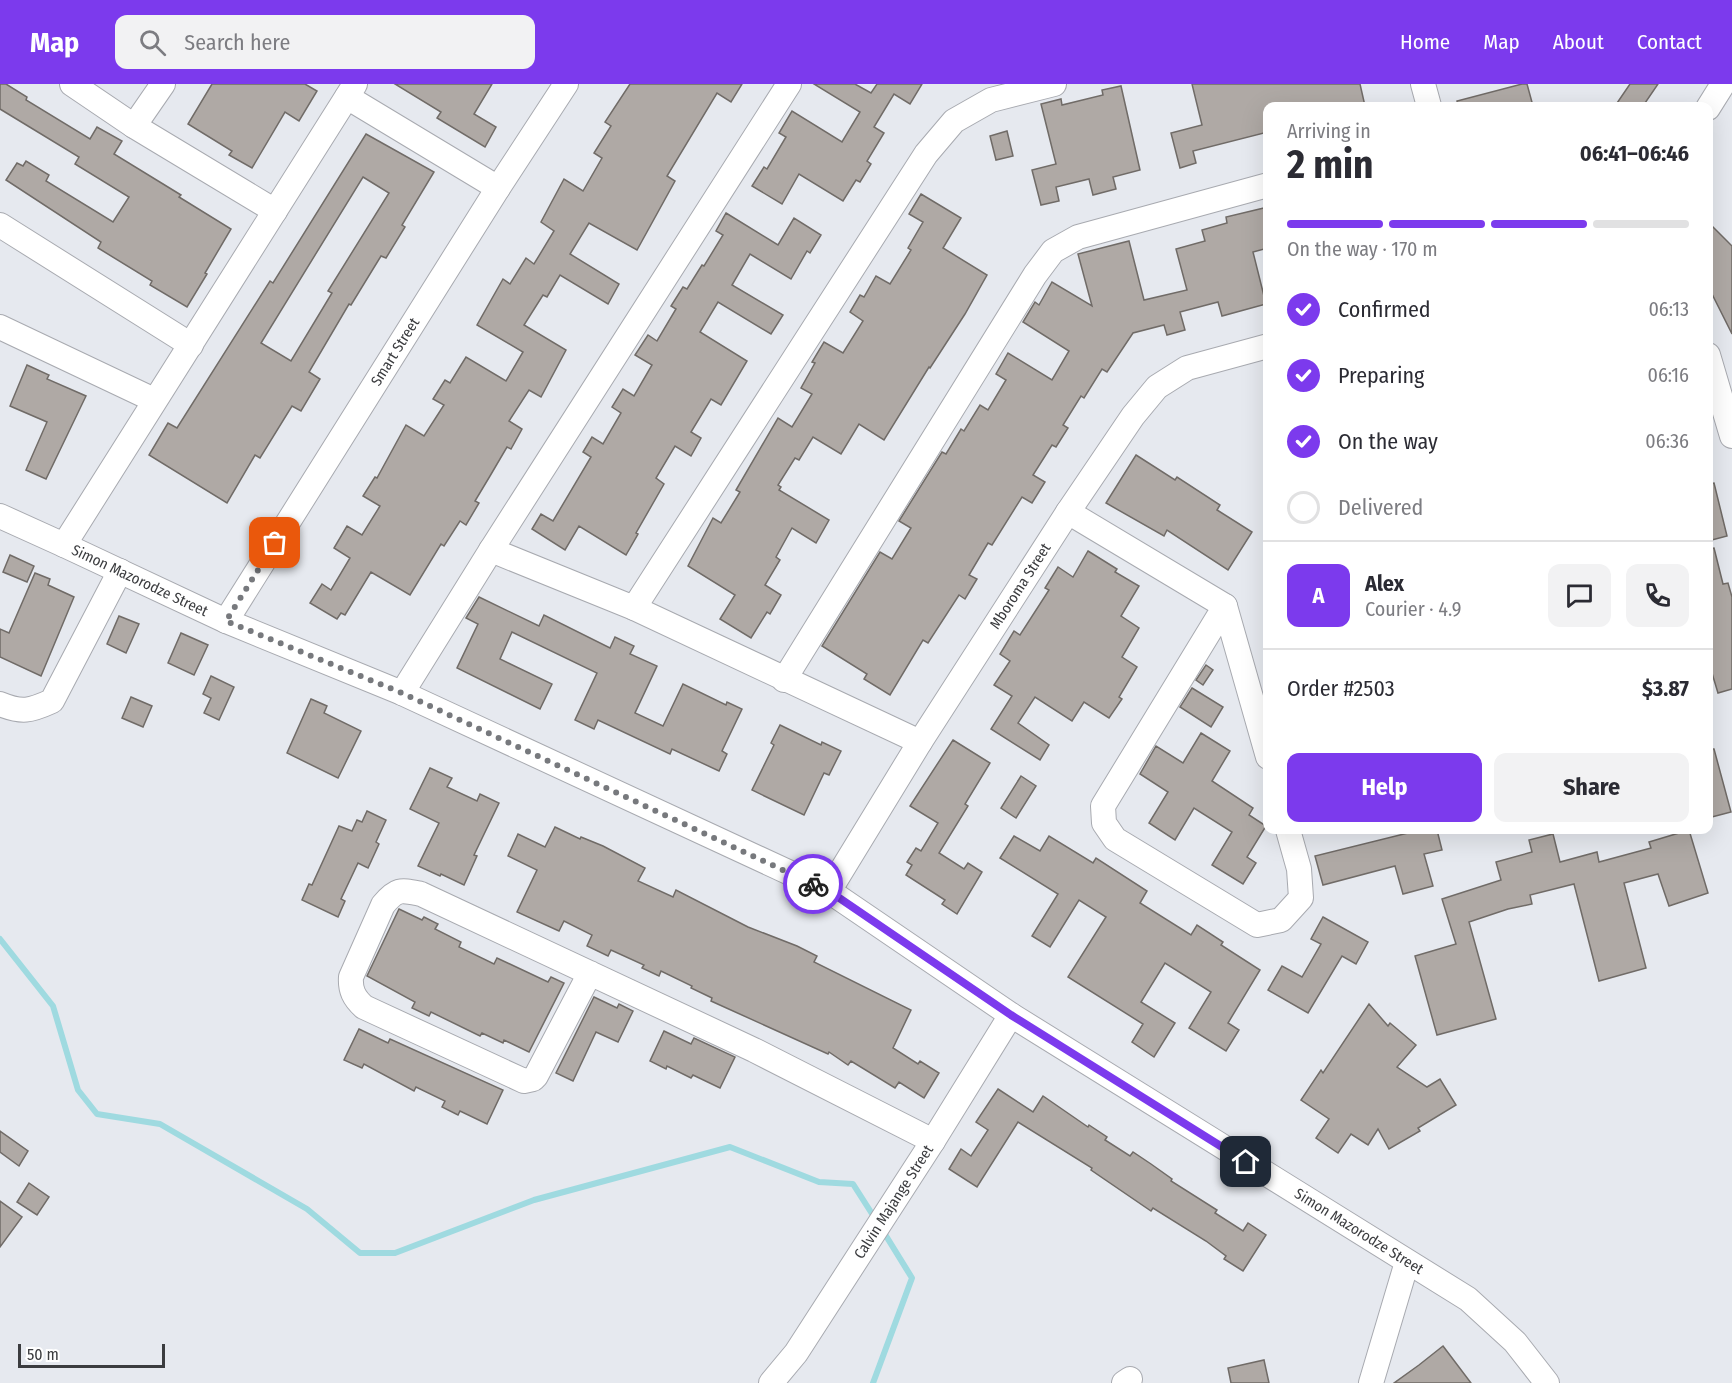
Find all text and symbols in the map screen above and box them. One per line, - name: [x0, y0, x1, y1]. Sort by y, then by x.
- search box: [115, 15, 535, 69]
- text: Map: [30, 26, 79, 59]
- icon: search: [136, 26, 169, 59]
- text: Search here: [184, 29, 290, 56]
- text: Home: [1400, 29, 1450, 55]
- text: Map: [1483, 29, 1520, 55]
- text: About: [1553, 29, 1604, 55]
- text: Contact: [1637, 29, 1702, 55]
- text: Arriving in: [1287, 119, 1371, 143]
- text: 06:41–06:46: [1580, 140, 1689, 167]
- text: 2 min: [1287, 142, 1373, 188]
- text: On the way · 170 m: [1287, 237, 1438, 261]
- icon: check: [1287, 293, 1320, 326]
- text: Confirmed: [1338, 296, 1431, 323]
- text: 06:13: [1648, 297, 1689, 321]
- street label: Smart Street: [367, 314, 423, 389]
- icon: check: [1287, 359, 1320, 392]
- text: Preparing: [1338, 362, 1424, 389]
- text: 06:16: [1648, 363, 1689, 387]
- icon: check: [1287, 425, 1320, 458]
- text: On the way: [1338, 428, 1438, 455]
- text: 06:36: [1645, 429, 1689, 453]
- text: Delivered: [1338, 494, 1423, 521]
- pin: [249, 517, 300, 568]
- icon: bag: [258, 526, 291, 559]
- street label: Mboroma Street: [986, 540, 1055, 632]
- street label: Simon Mazorodze Street: [69, 541, 211, 620]
- button: chat: [1548, 564, 1611, 627]
- button: phone: [1626, 564, 1689, 627]
- text: Alex: [1365, 570, 1404, 597]
- text: A: [1313, 582, 1324, 609]
- text: Courier · 4.9: [1365, 597, 1461, 621]
- text: Order #2503: [1287, 675, 1395, 702]
- text: $3.87: [1642, 675, 1689, 702]
- button: Help: [1287, 753, 1482, 822]
- button: Share: [1494, 753, 1689, 822]
- courier: [783, 854, 843, 914]
- icon: bike: [797, 868, 830, 901]
- pin: [1220, 1136, 1271, 1187]
- street label: Calvin Majange Street: [850, 1141, 937, 1262]
- icon: home: [1229, 1145, 1262, 1178]
- street label: Simon Mazorodze Street: [1291, 1184, 1427, 1278]
- scale bar: [18, 1341, 165, 1368]
- text: 50 m: [27, 1345, 59, 1364]

